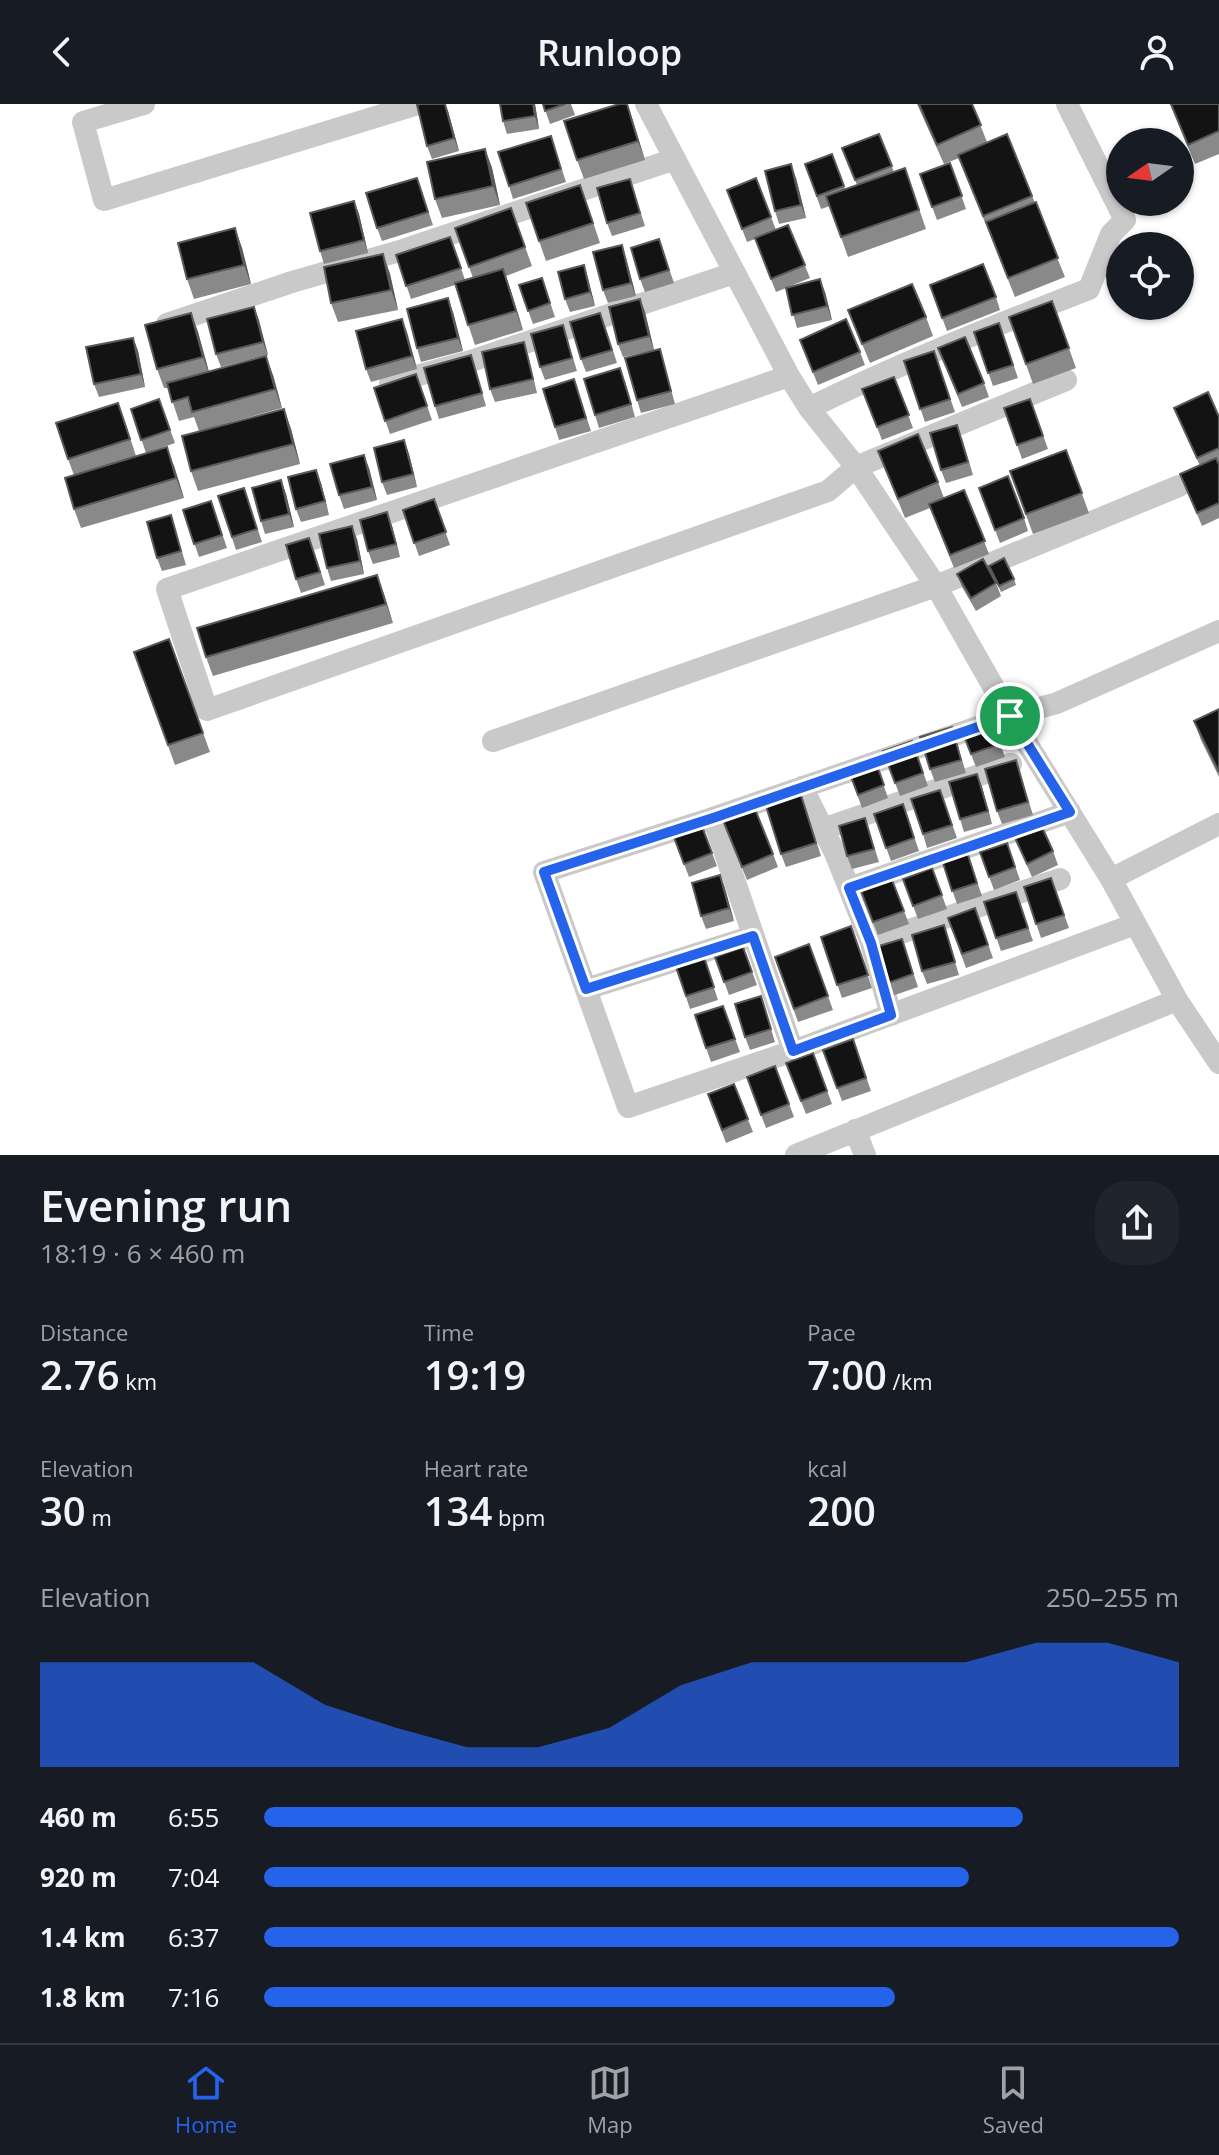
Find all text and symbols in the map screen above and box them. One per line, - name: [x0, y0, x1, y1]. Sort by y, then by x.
- text: Runloop: [537, 28, 682, 77]
- icon: back: [40, 30, 84, 74]
- icon: person: [1135, 30, 1179, 74]
- north arrow: [1106, 128, 1194, 216]
- map controls: [1106, 128, 1194, 320]
- button: locate: [1106, 232, 1194, 320]
- pin: [976, 682, 1044, 750]
- icon: arrive: [988, 694, 1032, 738]
- text: Evening run: [40, 1175, 292, 1235]
- button: share: [1095, 1181, 1179, 1265]
- text: 18:19 · 6 × 460 m: [40, 1235, 245, 1271]
- text: Distance: [40, 1317, 128, 1347]
- text: Time: [424, 1317, 474, 1347]
- text: Pace: [807, 1317, 856, 1347]
- text: 2.76: [40, 1347, 120, 1402]
- text: 19:19: [424, 1347, 526, 1402]
- text: 7:00: [807, 1347, 887, 1402]
- text: km: [120, 1366, 157, 1396]
- text: /km: [887, 1366, 933, 1396]
- text: Elevation: [40, 1453, 133, 1483]
- text: Heart rate: [424, 1453, 528, 1483]
- text: kcal: [807, 1453, 847, 1483]
- text: 30: [40, 1483, 86, 1538]
- text: 134: [424, 1483, 492, 1538]
- text: 200: [807, 1483, 876, 1538]
- text: m: [86, 1502, 112, 1532]
- text: bpm: [492, 1502, 545, 1532]
- text: Elevation: [40, 1579, 150, 1615]
- text: 250–255 m: [1046, 1579, 1179, 1615]
- text: 460 m: [40, 1799, 117, 1835]
- text: 6:55: [168, 1799, 219, 1835]
- text: 920 m: [40, 1859, 117, 1895]
- text: 7:04: [168, 1859, 219, 1895]
- text: 1.4 km: [40, 1919, 126, 1955]
- text: 6:37: [168, 1919, 219, 1955]
- text: 1.8 km: [40, 1979, 126, 2015]
- text: 7:16: [168, 1979, 219, 2015]
- tab: Home: [175, 2061, 237, 2139]
- tab: Map: [587, 2061, 633, 2139]
- tab: Saved: [983, 2061, 1044, 2139]

